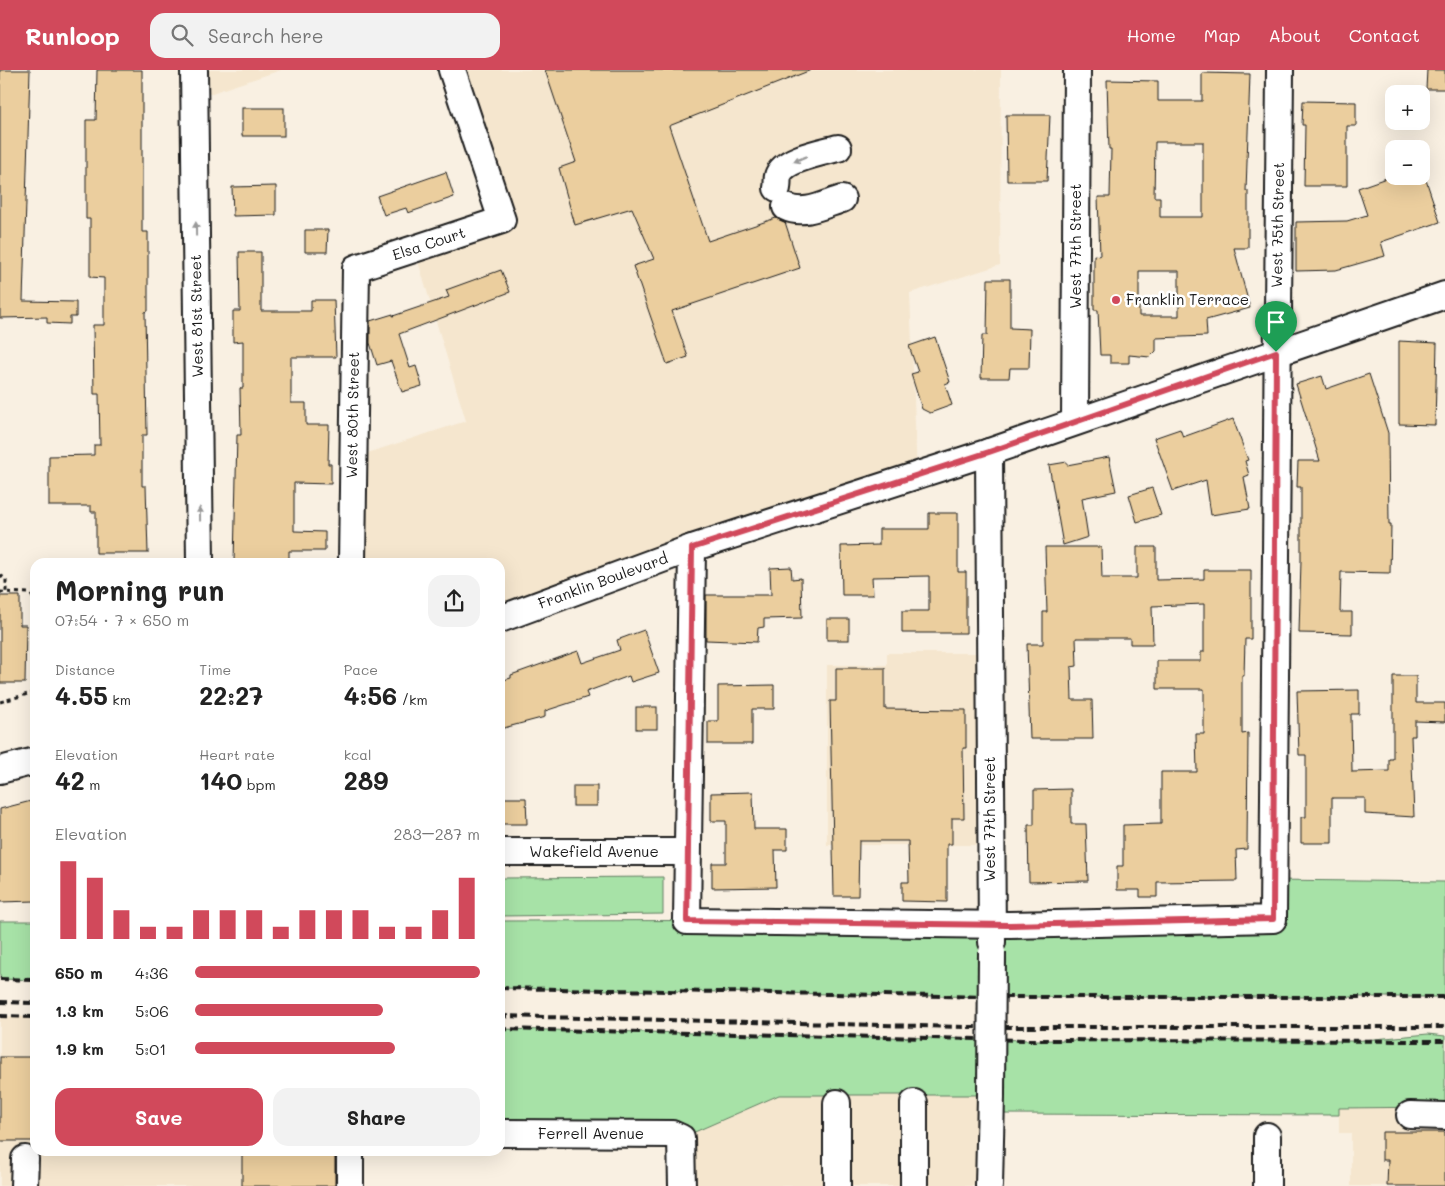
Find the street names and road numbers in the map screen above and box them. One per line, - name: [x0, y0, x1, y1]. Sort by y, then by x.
- street label: West 75th Street: [1266, 162, 1288, 288]
- street label: West 77th Street: [1065, 183, 1085, 309]
- street label: Elsa Court: [390, 222, 468, 264]
- street label: West 81st Street: [185, 254, 207, 378]
- street label: West 80th Street: [341, 351, 363, 479]
- street label: Franklin Boulevard: [535, 547, 670, 613]
- street label: West 77th Street: [979, 756, 999, 882]
- street label: Wakefield Avenue: [529, 841, 659, 861]
- street label: Ferrell Avenue: [538, 1123, 644, 1143]

